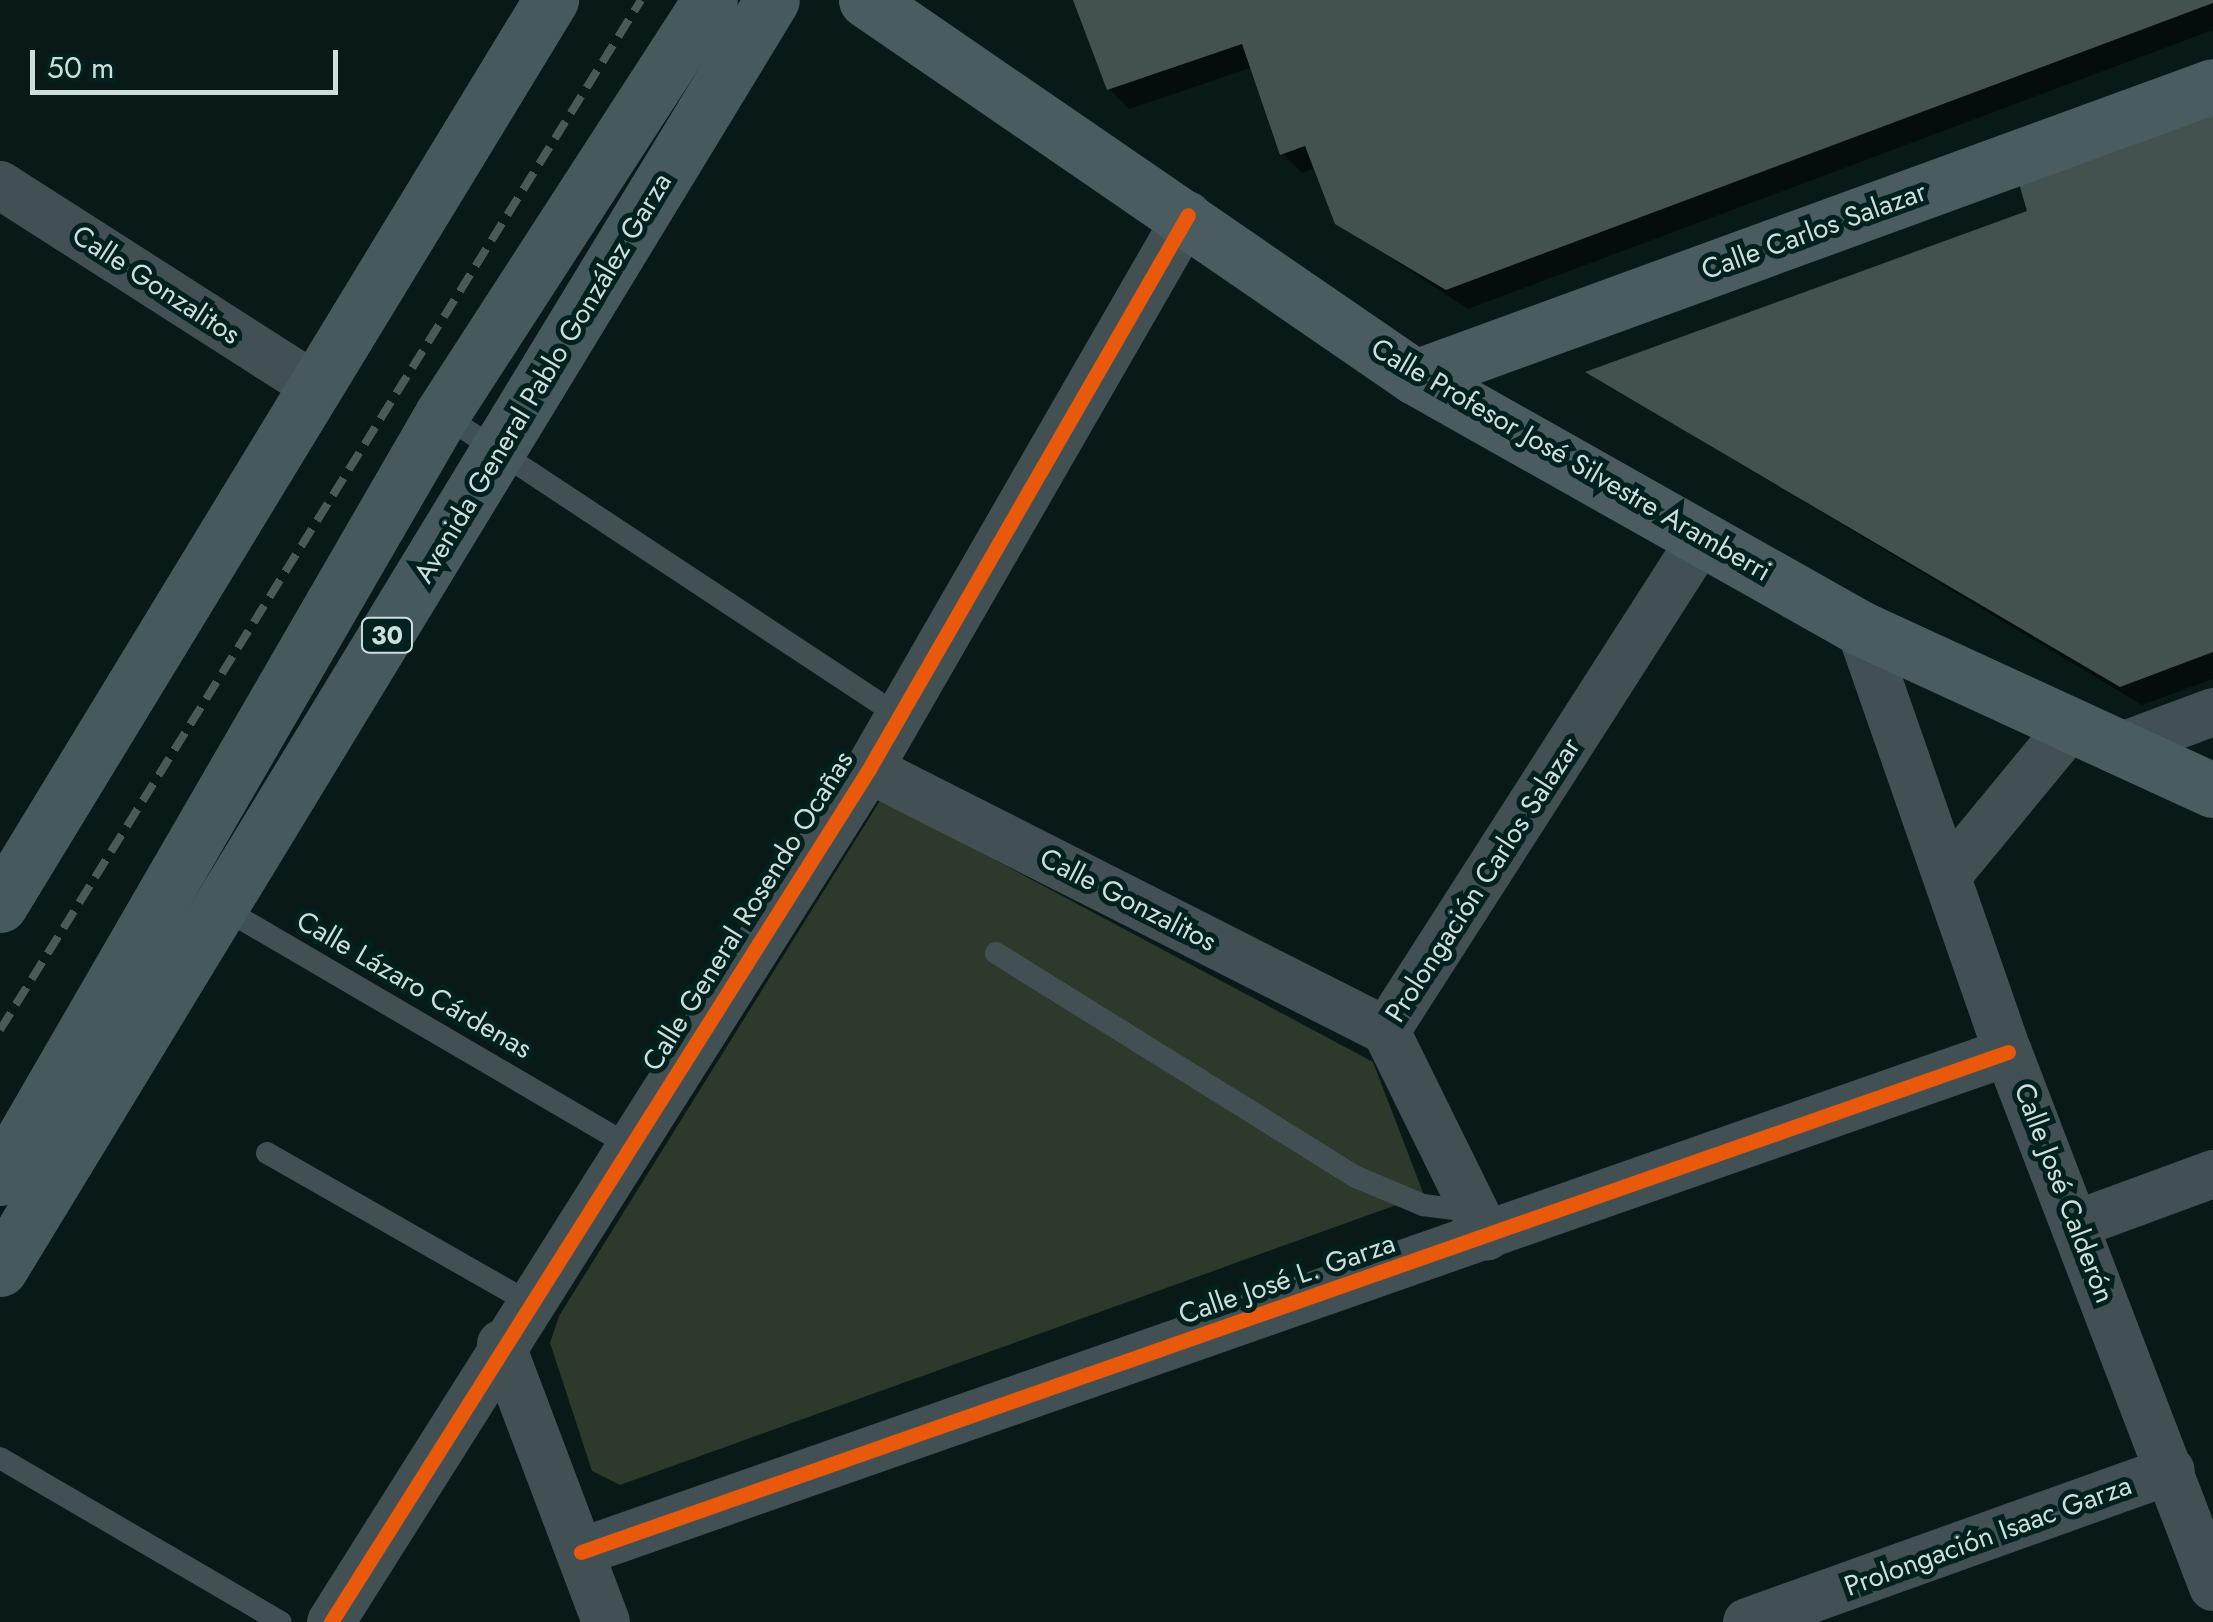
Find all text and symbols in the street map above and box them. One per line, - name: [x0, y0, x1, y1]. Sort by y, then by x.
- scale bar: [35, 30, 342, 92]
- text: 50 m: [47, 46, 114, 89]
- street label: Avenida General Pablo González Garza: [407, 167, 679, 589]
- street label: Calle Carlos Salazar: [1697, 175, 1931, 287]
- street label: Calle Gonzalitos: [66, 218, 246, 352]
- street label: Calle Profesor José Silvestre Aramberri: [1365, 331, 1777, 589]
- road number: 30: [360, 615, 414, 655]
- street label: Prolongación Carlos Salazar: [1378, 731, 1588, 1029]
- street label: Calle General Rosendo Ocañas: [635, 745, 861, 1077]
- street label: Calle Gonzalitos: [1034, 841, 1222, 959]
- street label: Calle Lázaro Cárdenas: [290, 904, 538, 1066]
- street label: Calle José Calderón: [2007, 1078, 2121, 1308]
- street label: Calle José L. Garza: [1174, 1226, 1400, 1332]
- street label: Prolongación Isaac Garza: [1840, 1468, 2136, 1604]

